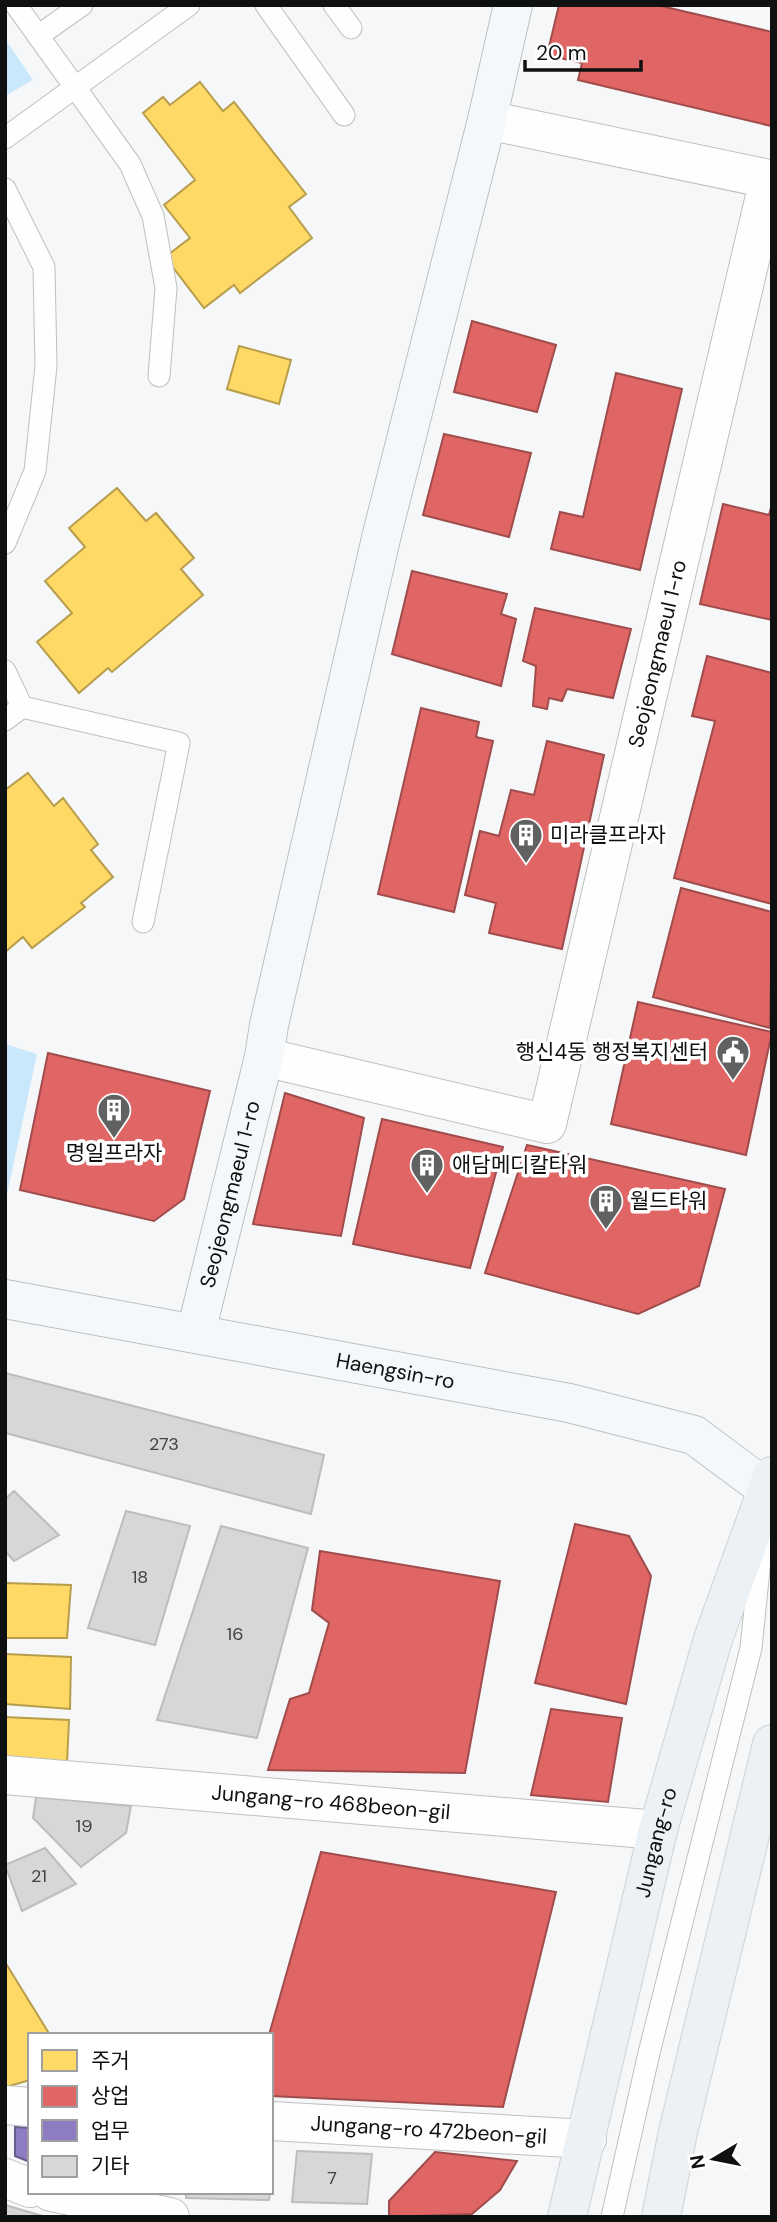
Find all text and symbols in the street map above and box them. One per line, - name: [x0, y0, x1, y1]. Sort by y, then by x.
- scale bar: [525, 28, 640, 72]
- text: 20 m: [536, 39, 587, 67]
- street label: Seojeongmaeul 1-ro: [622, 557, 693, 750]
- building icon: 미라클프라자: [507, 816, 545, 865]
- place label: 미라클프라자: [550, 821, 666, 849]
- public building icon: 행신4동 행정복지센터: [714, 1033, 752, 1082]
- place label: 행신4동 행정복지센터: [516, 1038, 708, 1066]
- building icon: 명일프라자: [95, 1091, 133, 1140]
- street label: Seojeongmaeul 1-ro: [193, 1098, 267, 1291]
- place label: 명일프라자: [66, 1139, 162, 1167]
- building icon: 애담메디칼타워: [408, 1146, 446, 1195]
- place label: 애담메디칼타워: [452, 1151, 587, 1179]
- building icon: 월드타워: [587, 1182, 625, 1231]
- place label: 월드타워: [630, 1187, 707, 1215]
- street label: Haengsin-ro: [334, 1346, 457, 1396]
- house number: 273: [149, 1432, 179, 1456]
- house number: 18: [132, 1565, 148, 1589]
- house number: 16: [227, 1622, 243, 1646]
- street label: Jungang-ro 468beon-gil: [210, 1778, 451, 1826]
- street label: Jungang-ro: [629, 1784, 684, 1900]
- house number: 19: [76, 1814, 92, 1838]
- house number: 21: [31, 1864, 47, 1888]
- legend: [28, 2033, 273, 2194]
- text: 주거: [91, 2047, 130, 2075]
- text: 상업: [91, 2082, 130, 2110]
- street label: Jungang-ro 472beon-gil: [310, 2109, 548, 2151]
- text: 업무: [91, 2117, 130, 2145]
- north arrow: [679, 2124, 749, 2194]
- text: 기타: [91, 2152, 130, 2180]
- text: N: [684, 2153, 711, 2171]
- house number: 7: [327, 2166, 337, 2190]

